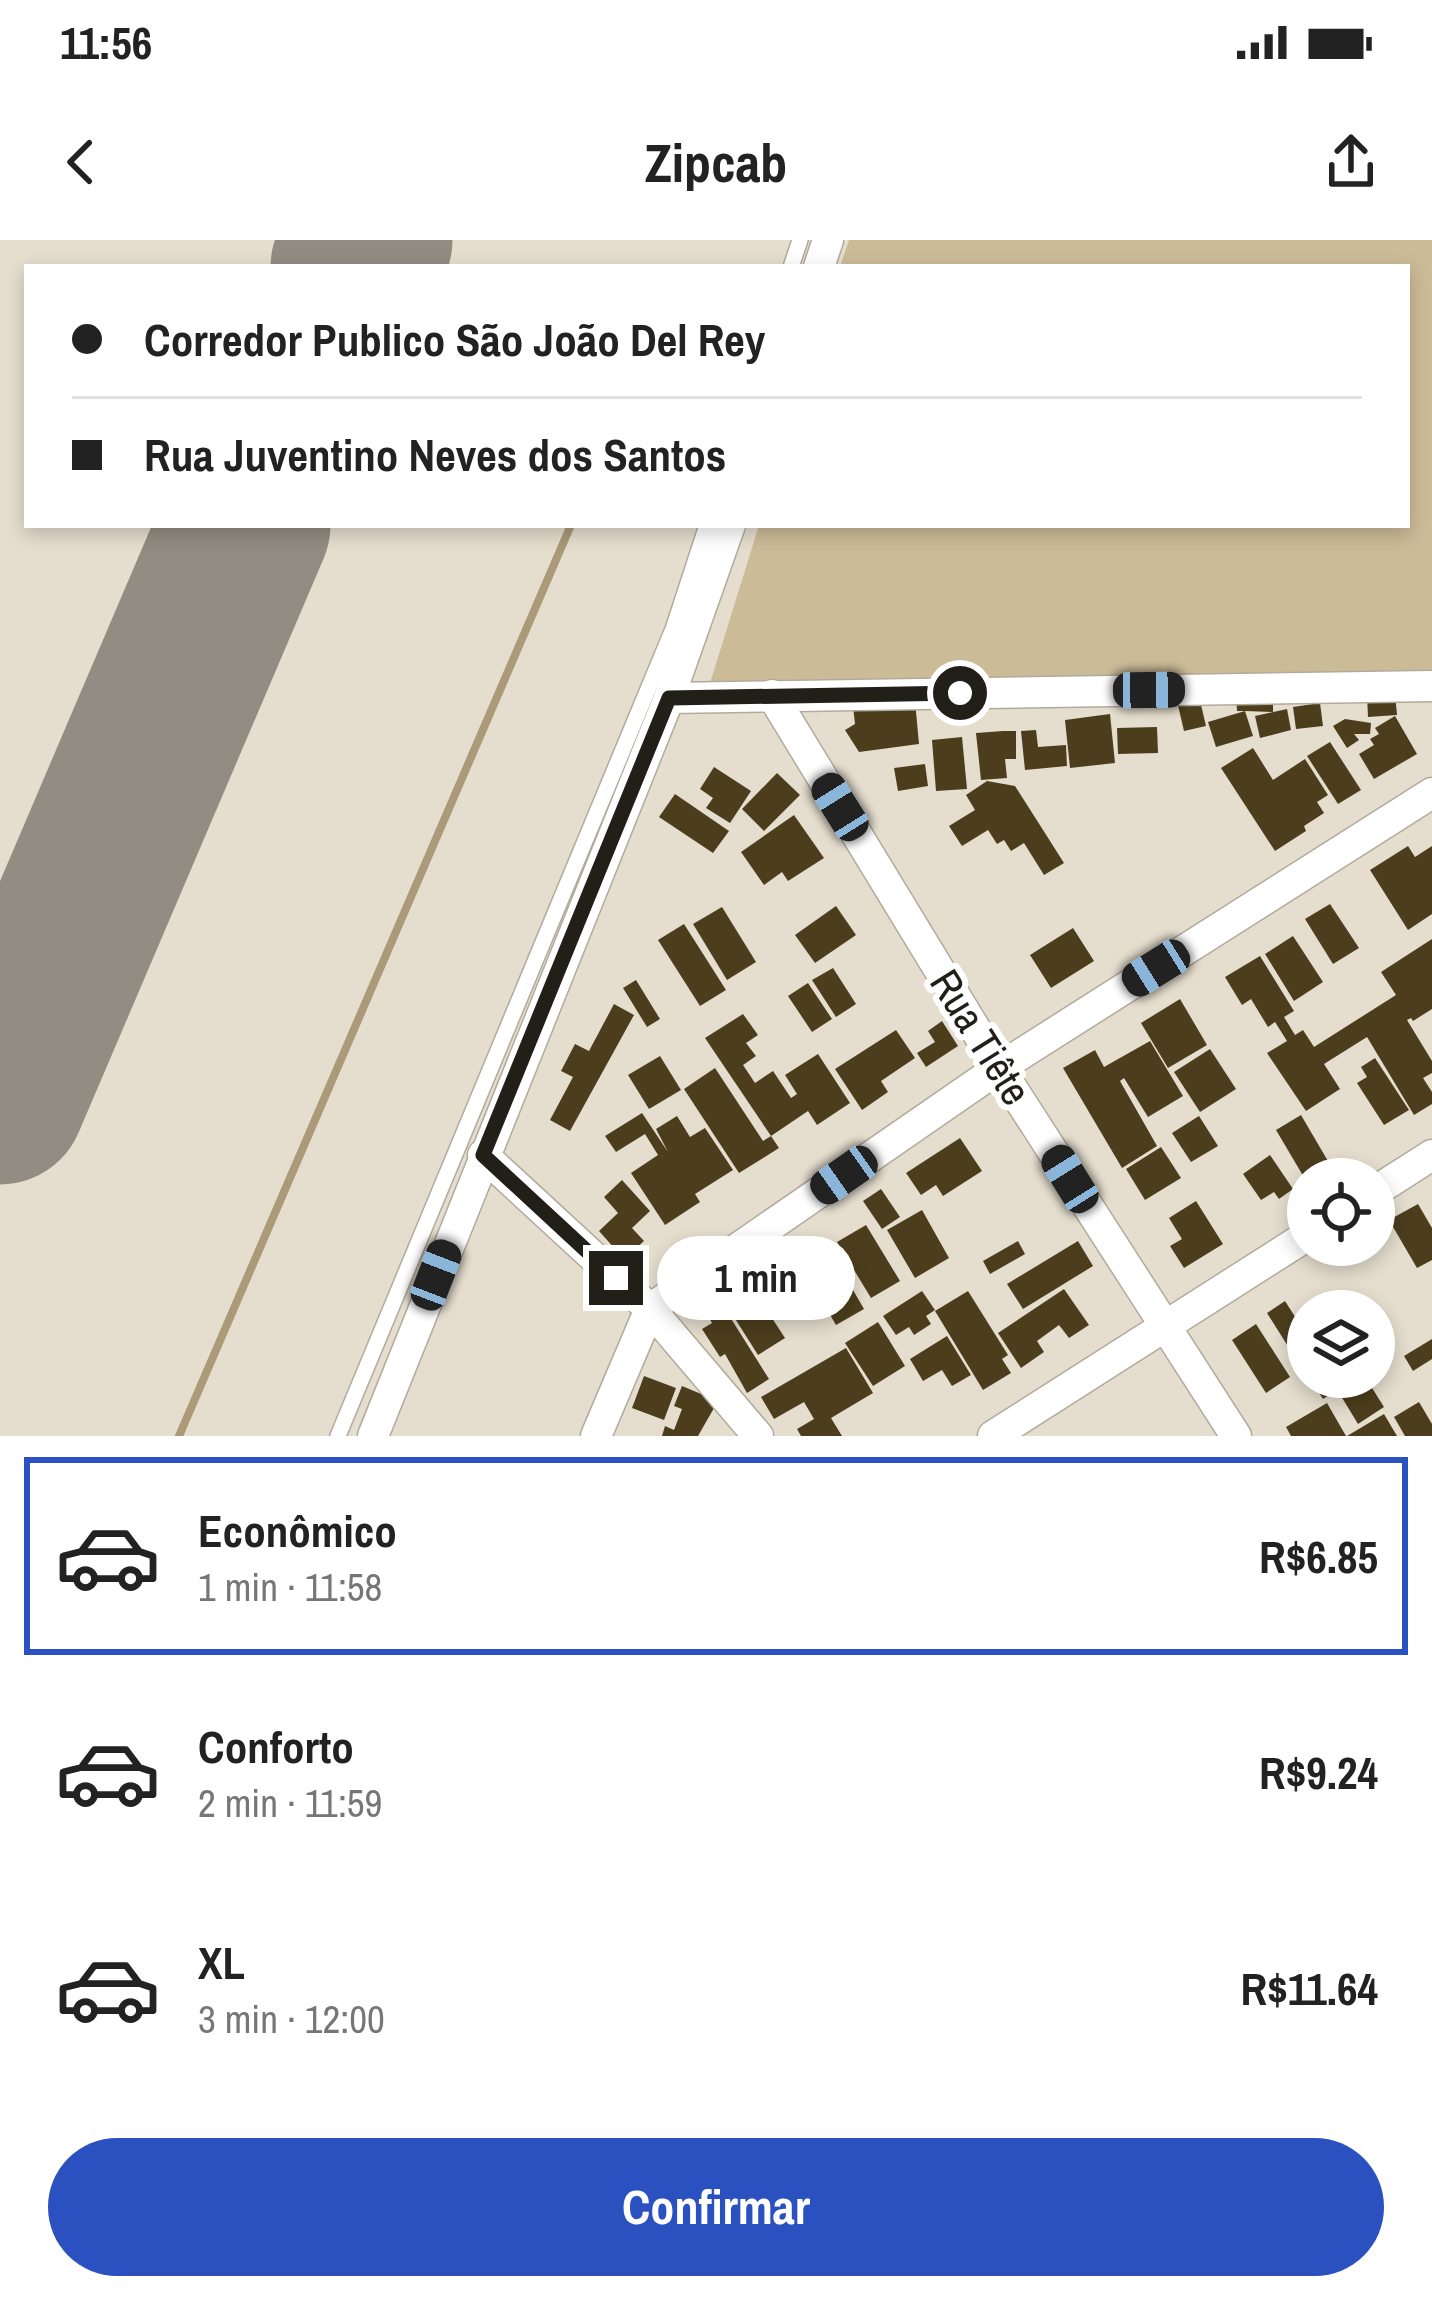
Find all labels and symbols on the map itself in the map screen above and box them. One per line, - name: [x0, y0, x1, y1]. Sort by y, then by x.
- route start: [933, 666, 987, 720]
- car: [1113, 671, 1185, 709]
- car: [806, 767, 874, 847]
- car: [1116, 934, 1196, 1002]
- street label: Rua Tiête: [918, 959, 1044, 1115]
- car: [1036, 1139, 1104, 1219]
- car: [804, 1140, 884, 1210]
- car: [406, 1235, 466, 1315]
- callout: 1 min: [658, 1236, 856, 1320]
- route end: [589, 1251, 643, 1305]

